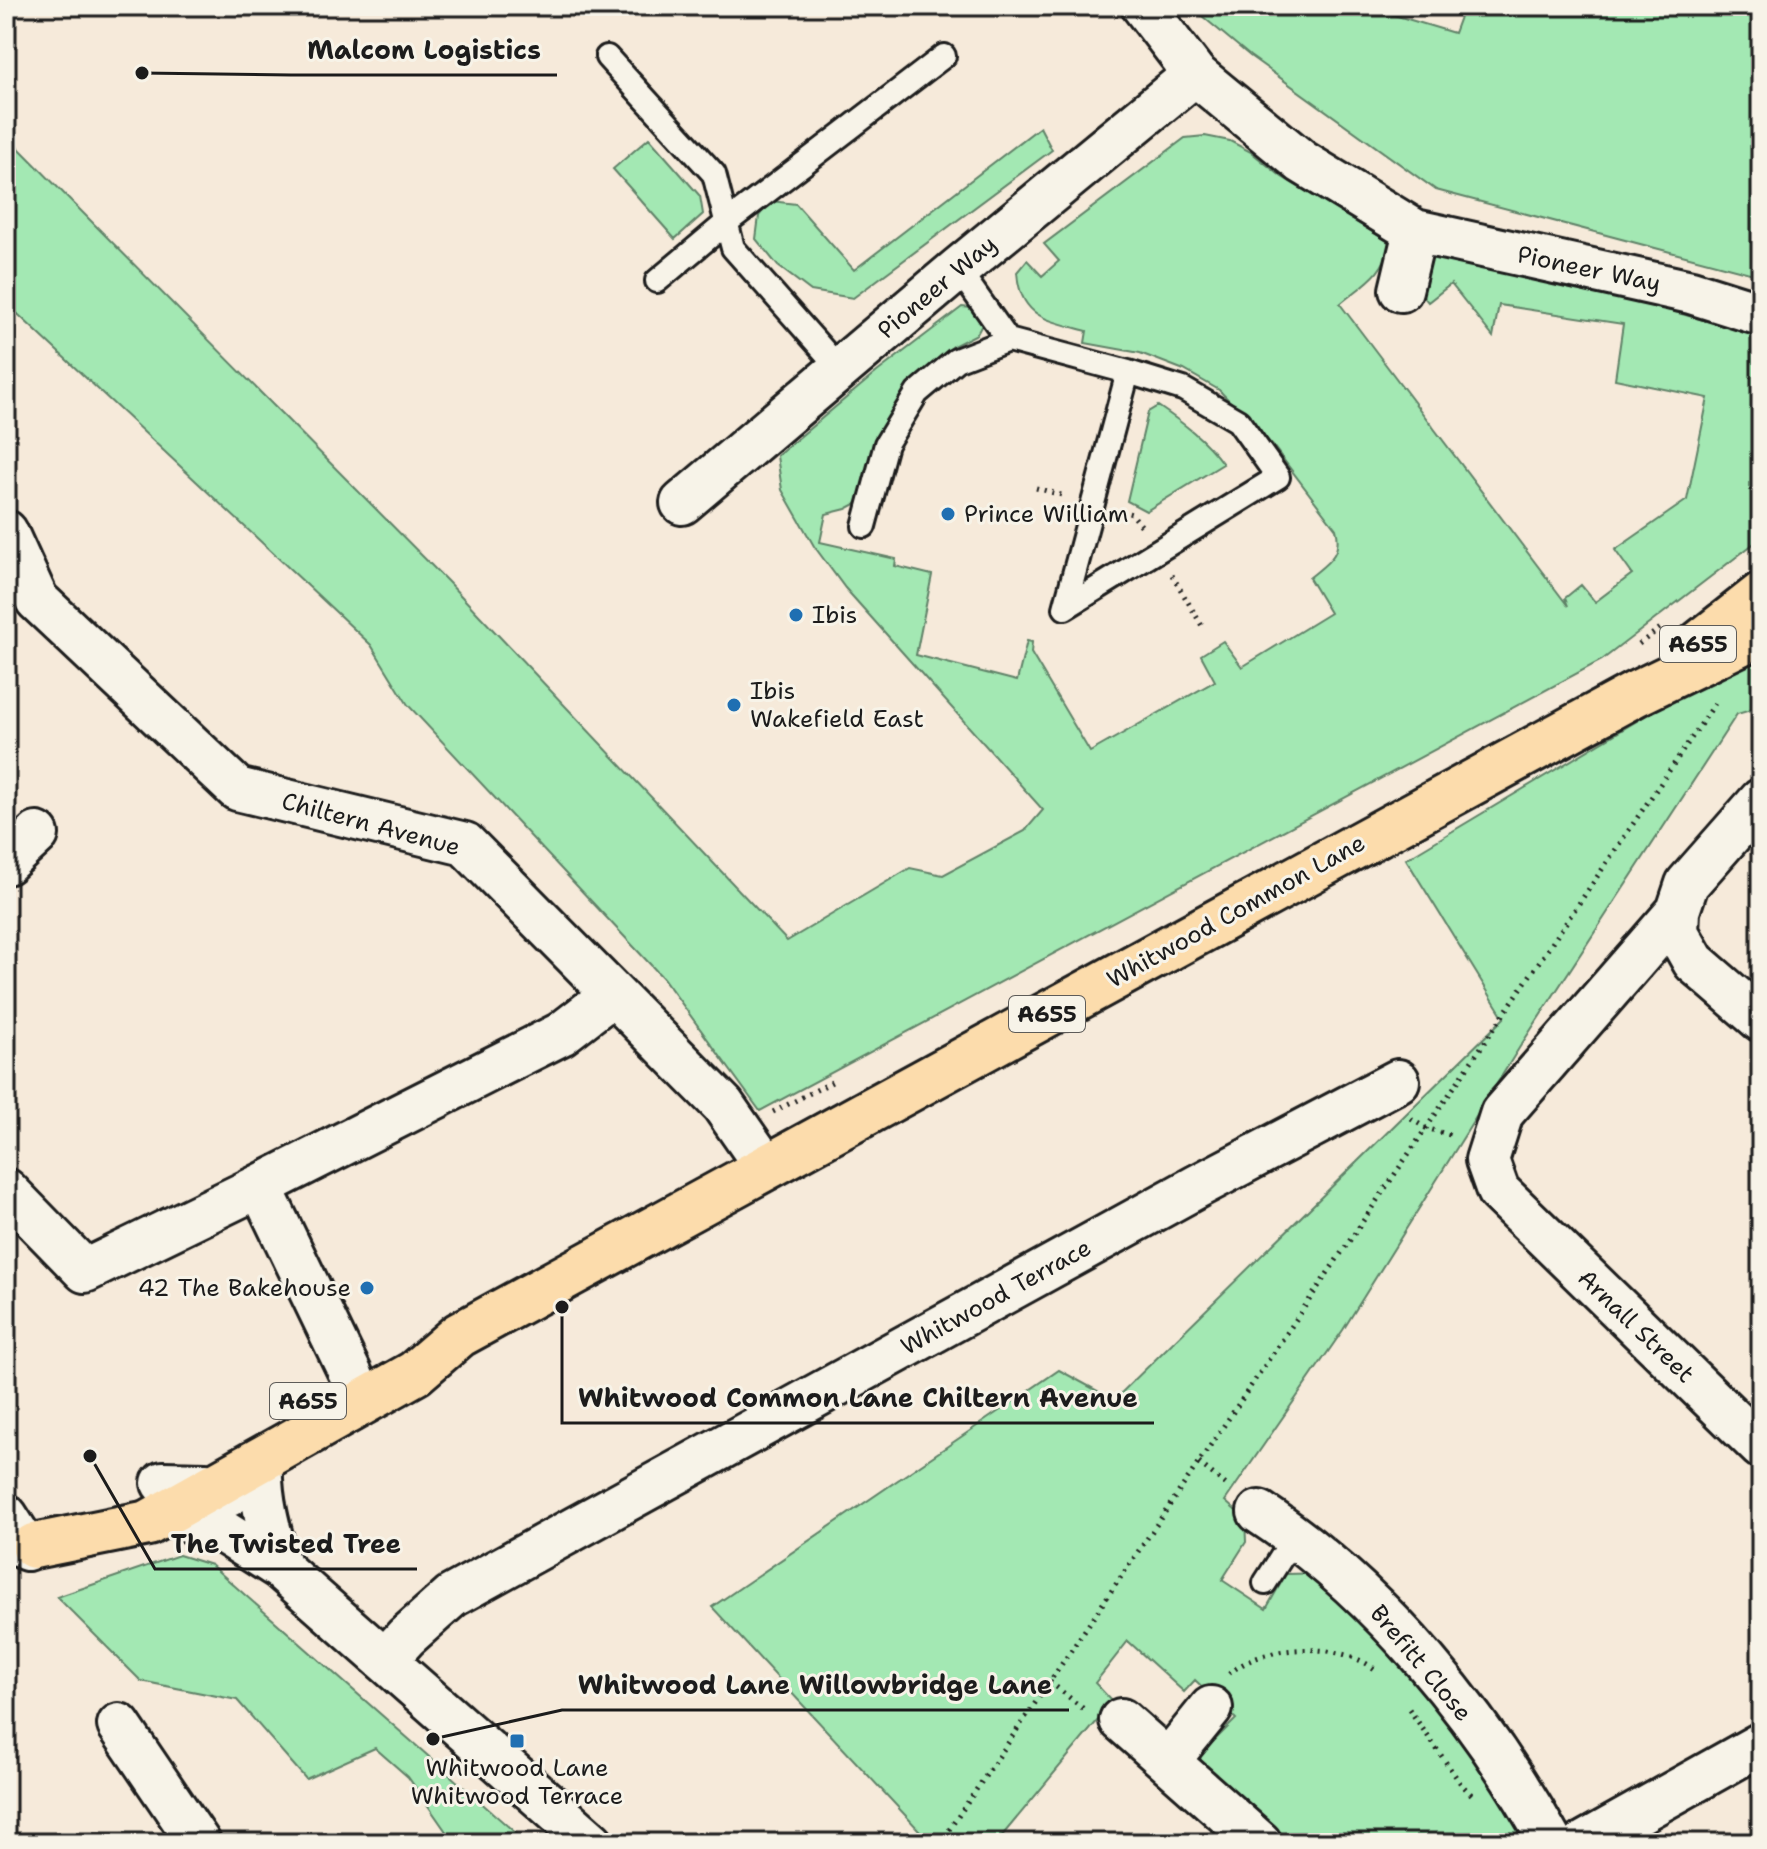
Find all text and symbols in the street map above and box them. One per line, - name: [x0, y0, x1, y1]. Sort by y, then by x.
- callout: Malcom Logistics: [291, 25, 557, 75]
- text: Malcom Logistics: [307, 32, 541, 67]
- street label: Pioneer Way: [871, 228, 1003, 346]
- street label: Pioneer Way: [1514, 238, 1664, 300]
- place label: Prince William: [964, 498, 1128, 530]
- marker: Prince William: [939, 505, 957, 523]
- place label: Ibis: [812, 599, 857, 631]
- marker: Ibis: [787, 606, 805, 624]
- road number: A655: [1660, 626, 1736, 662]
- place label: Ibis Wakefield East: [750, 675, 924, 735]
- marker: Ibis Wakefield East: [725, 696, 743, 714]
- street label: Chiltern Avenue: [278, 785, 464, 863]
- street label: Whitwood Common Lane: [1101, 827, 1371, 995]
- road number: A655: [1009, 996, 1085, 1032]
- street label: Whitwood Terrace: [895, 1231, 1097, 1363]
- street label: Arnall Street: [1571, 1262, 1701, 1390]
- place label: 42 The Bakehouse: [138, 1272, 351, 1304]
- marker: 42 The Bakehouse: [358, 1279, 376, 1297]
- callout: Whitwood Common Lane Chiltern Avenue: [562, 1373, 1154, 1423]
- text: Whitwood Common Lane Chiltern Avenue: [578, 1380, 1138, 1415]
- road number: A655: [270, 1383, 346, 1419]
- callout: The Twisted Tree: [155, 1519, 417, 1569]
- text: The Twisted Tree: [171, 1526, 401, 1561]
- street label: Brefitt Close: [1363, 1598, 1479, 1728]
- callout: Whitwood Lane Willowbridge Lane: [562, 1660, 1069, 1710]
- text: Whitwood Lane Willowbridge Lane: [578, 1667, 1052, 1702]
- marker: Whitwood Lane Whitwood Terrace: [508, 1732, 526, 1750]
- place label: Whitwood Lane Whitwood Terrace: [411, 1752, 623, 1812]

